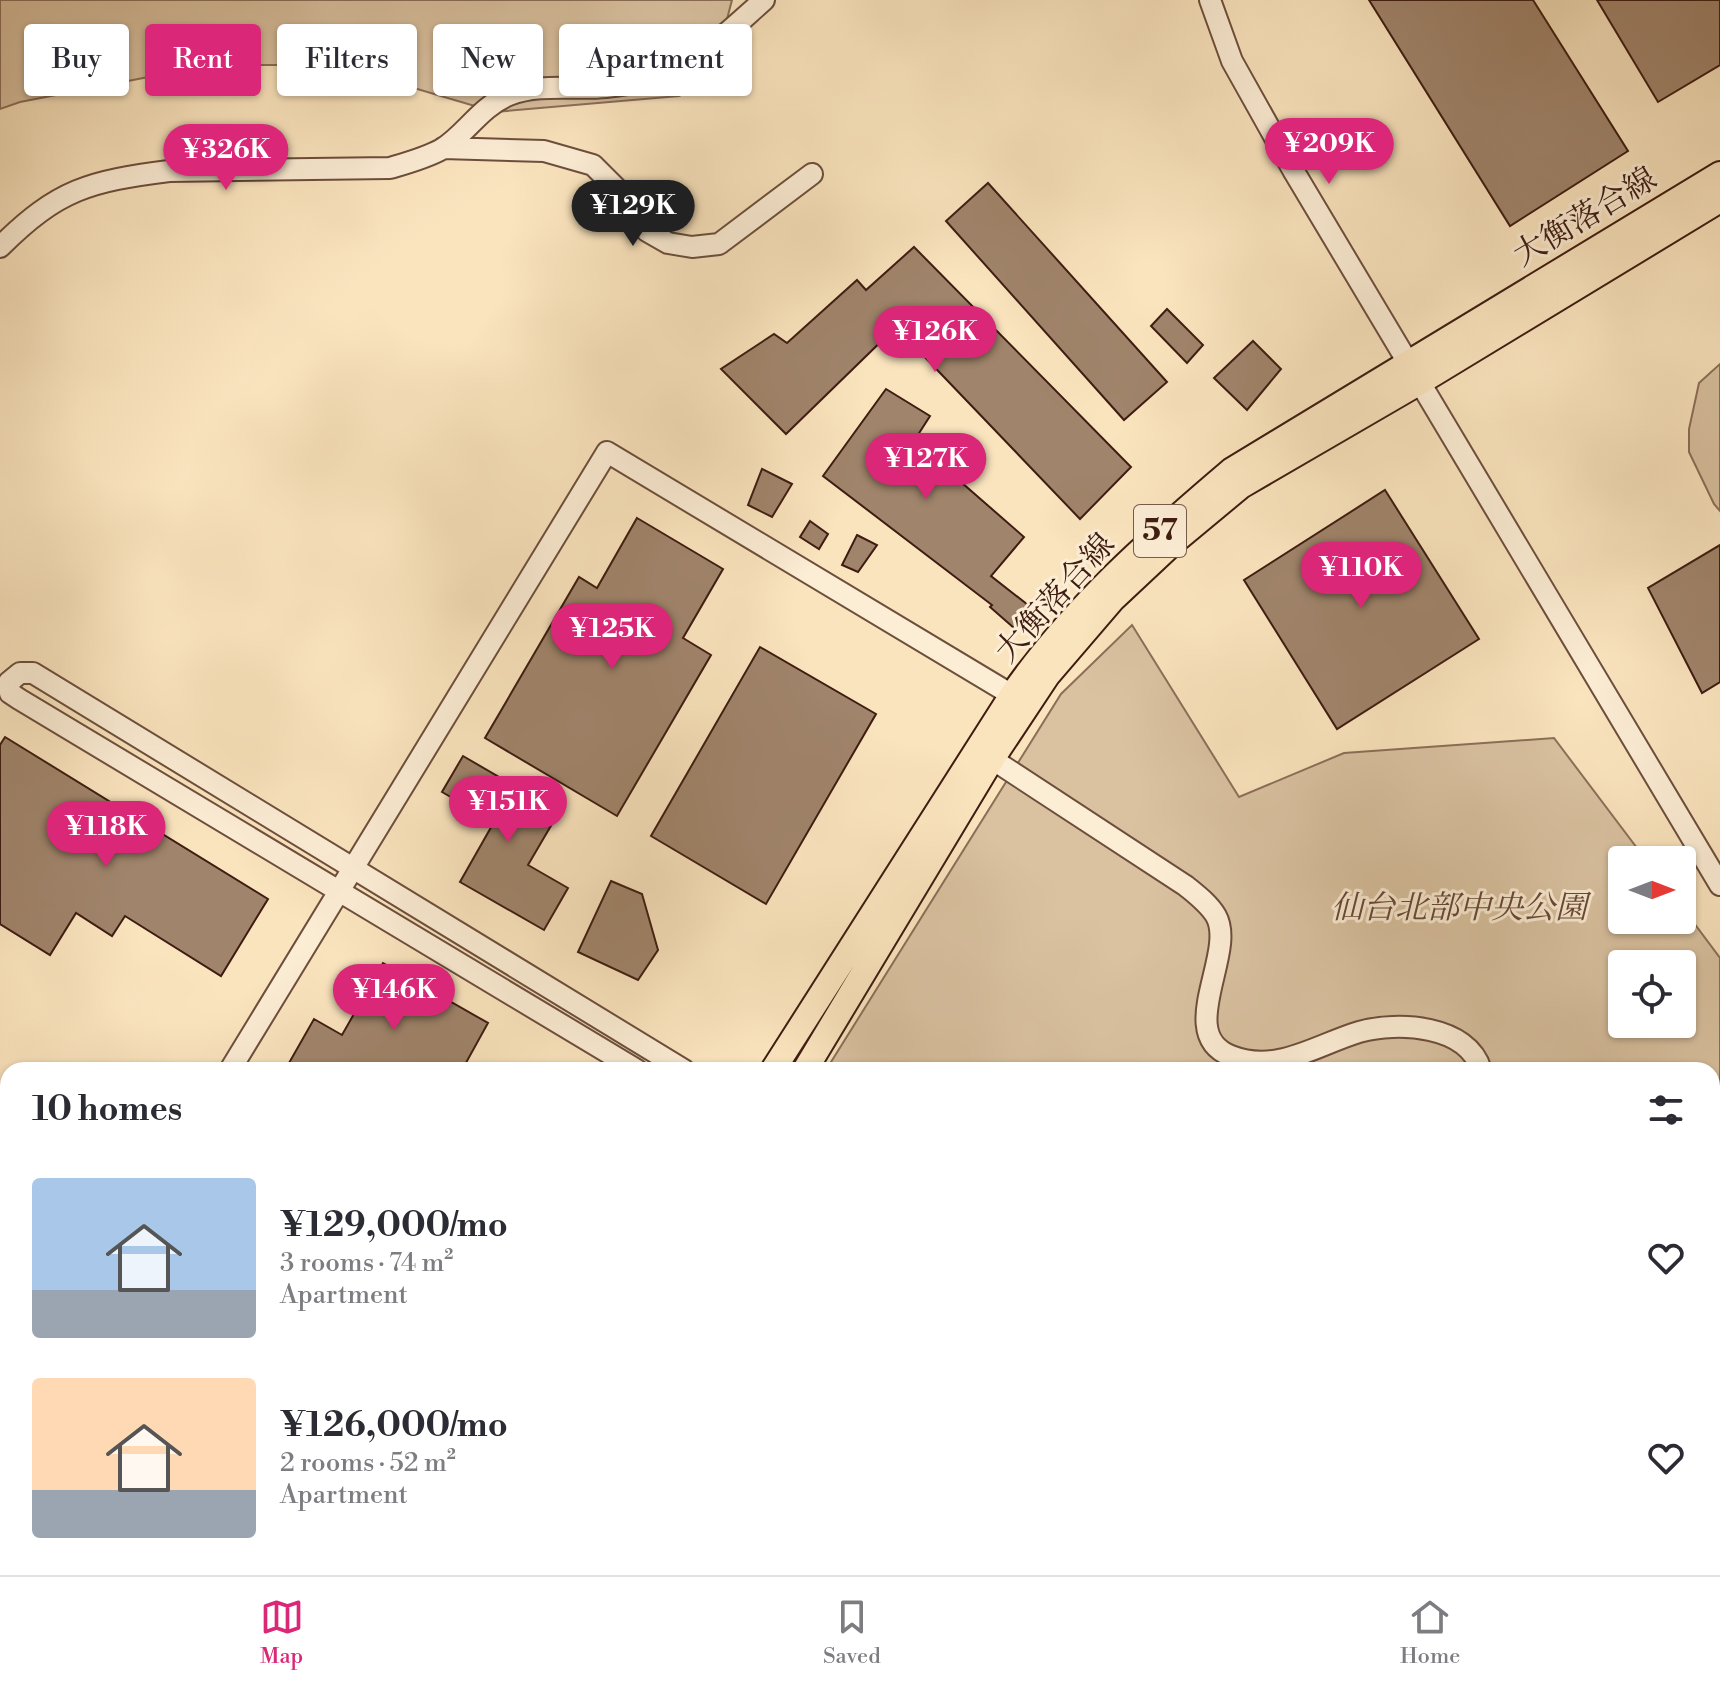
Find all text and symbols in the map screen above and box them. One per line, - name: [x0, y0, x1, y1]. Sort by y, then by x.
- chip: Buy: [24, 24, 129, 96]
- chip: Rent: [145, 24, 261, 96]
- chip: Filters: [277, 24, 417, 96]
- chip: New: [433, 24, 543, 96]
- chip: Apartment: [559, 24, 752, 96]
- pin: ¥209K: [1273, 118, 1385, 186]
- pin: ¥326K: [170, 124, 282, 192]
- text: ¥209K: [1283, 128, 1375, 160]
- text: ¥326K: [181, 134, 271, 166]
- street label: 大衡落合線: [1506, 159, 1664, 275]
- pin: ¥129K: [577, 180, 689, 248]
- text: ¥129K: [590, 190, 676, 222]
- pin: ¥126K: [879, 306, 991, 374]
- text: ¥126K: [892, 316, 978, 348]
- pin: ¥127K: [870, 433, 982, 501]
- text: ¥127K: [883, 443, 969, 475]
- road number: 57: [1134, 505, 1186, 557]
- street label: 大衡落合線: [987, 525, 1123, 671]
- pin: ¥110K: [1305, 542, 1417, 610]
- text: ¥110K: [1319, 552, 1403, 584]
- pin: ¥125K: [556, 603, 668, 671]
- text: ¥125K: [569, 613, 655, 645]
- pin: ¥151K: [452, 776, 564, 844]
- text: ¥151K: [467, 786, 549, 818]
- pin: ¥118K: [50, 801, 162, 869]
- text: ¥118K: [65, 811, 147, 843]
- north arrow: [1608, 846, 1696, 934]
- map controls: [1608, 846, 1696, 1038]
- park label: 仙台北部中央公園: [1331, 888, 1592, 928]
- button: locate: [1608, 950, 1696, 1038]
- pin: ¥146K: [338, 964, 450, 1032]
- text: ¥146K: [351, 974, 437, 1006]
- icon: filters: [1644, 1088, 1688, 1132]
- text: 10 homes: [32, 1089, 182, 1131]
- text: ¥129,000/mo: [280, 1205, 508, 1247]
- icon: home: [96, 1210, 192, 1306]
- icon: heart: [1644, 1236, 1688, 1280]
- text: 3 rooms · 74 m²: [280, 1247, 453, 1279]
- text: Apartment: [280, 1279, 408, 1311]
- text: ¥126,000/mo: [280, 1405, 508, 1447]
- icon: home: [96, 1410, 192, 1506]
- icon: heart: [1644, 1436, 1688, 1480]
- text: 2 rooms · 52 m²: [280, 1447, 456, 1479]
- text: Apartment: [280, 1479, 408, 1511]
- tab: Map: [260, 1595, 304, 1670]
- tab: Saved: [823, 1595, 881, 1670]
- tab: Home: [1400, 1595, 1460, 1670]

